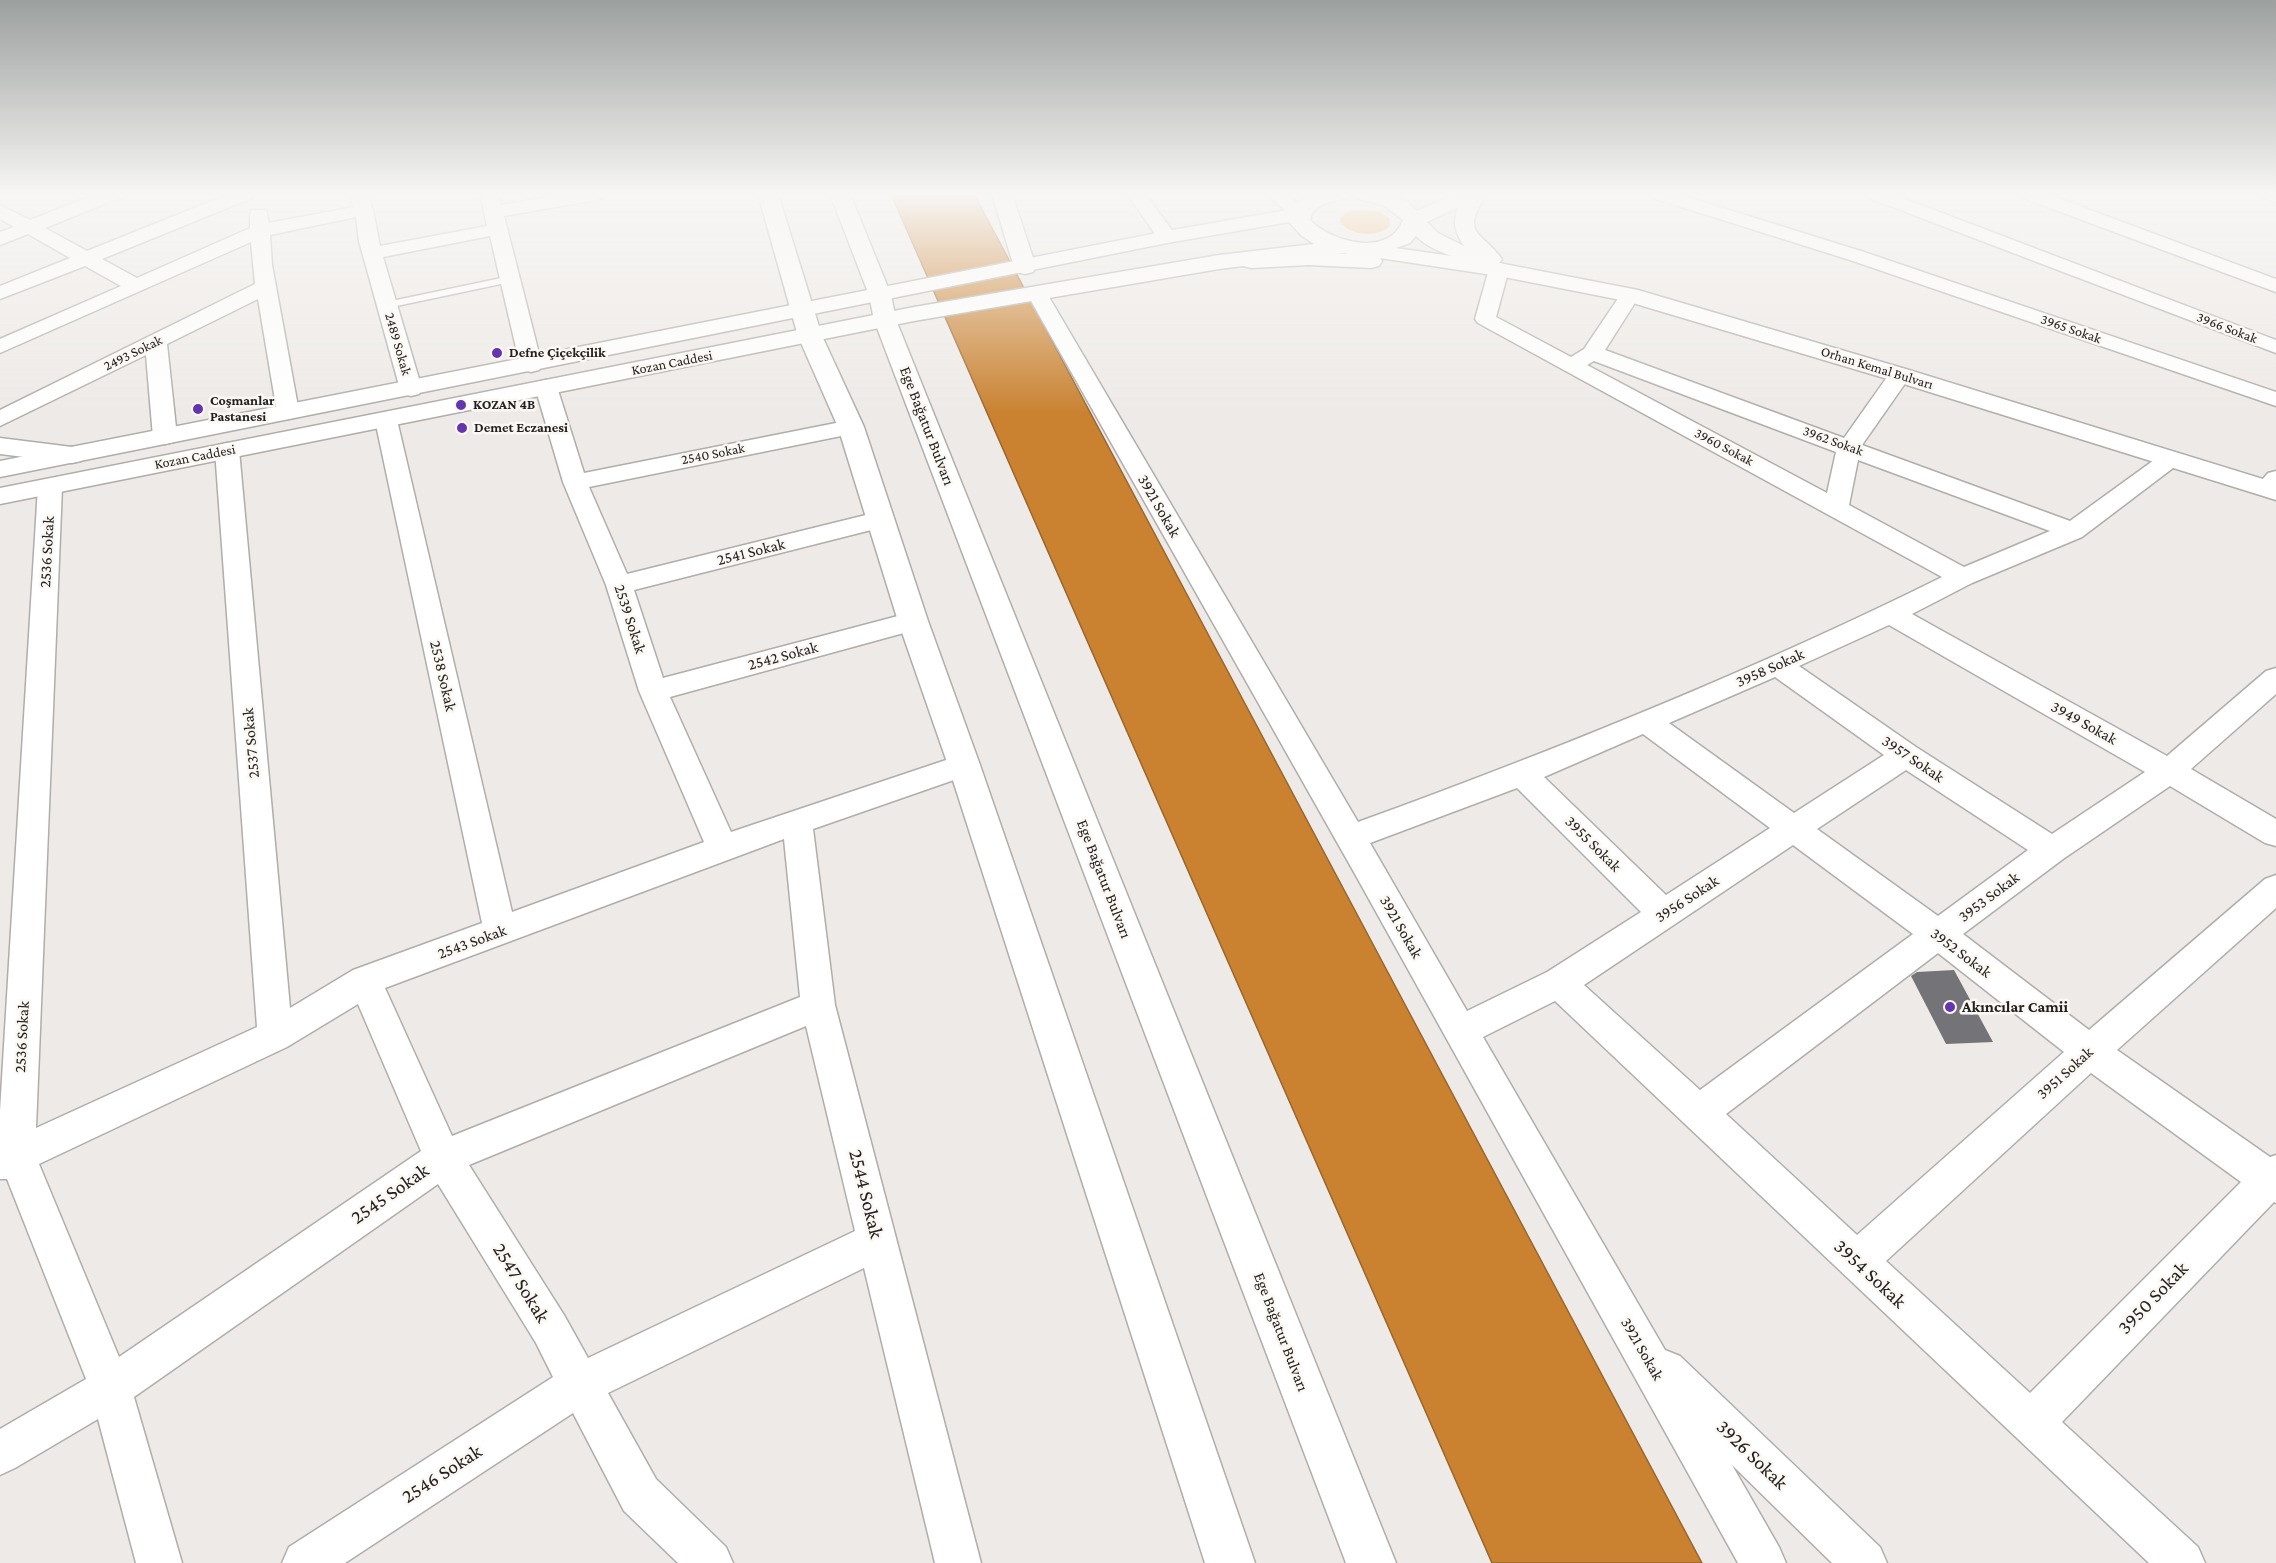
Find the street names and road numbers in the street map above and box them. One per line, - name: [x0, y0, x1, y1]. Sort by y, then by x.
- street label: 3966 Sokak: [2194, 309, 2260, 347]
- street label: 2489 Sokak: [381, 311, 415, 377]
- street label: 3965 Sokak: [2038, 311, 2104, 347]
- street label: 2493 Sokak: [101, 332, 165, 374]
- street label: Orhan Kemal Bulvarı: [1819, 343, 1935, 393]
- street label: Kozan Caddesi: [630, 347, 714, 379]
- street label: Ege Bağatur Bulvarı: [895, 364, 959, 488]
- street label: 3962 Sokak: [1800, 422, 1866, 460]
- street label: 3960 Sokak: [1692, 424, 1756, 470]
- street label: 2540 Sokak: [680, 440, 746, 468]
- street label: Kozan Caddesi: [153, 441, 237, 473]
- street label: 3921 Sokak: [1133, 471, 1185, 541]
- street label: 2536 Sokak: [36, 516, 58, 588]
- street label: 2541 Sokak: [715, 534, 787, 570]
- street label: 2539 Sokak: [610, 582, 650, 656]
- street label: 2542 Sokak: [746, 637, 820, 675]
- street label: 2538 Sokak: [426, 639, 460, 713]
- street label: 3958 Sokak: [1733, 644, 1807, 692]
- street label: 3949 Sokak: [2048, 697, 2120, 749]
- street label: 2537 Sokak: [238, 707, 264, 779]
- street label: 3957 Sokak: [1878, 731, 1948, 787]
- street label: 3955 Sokak: [1561, 812, 1625, 876]
- street label: Ege Bağatur Bulvarı: [1072, 817, 1136, 941]
- street label: 3953 Sokak: [1955, 868, 2023, 926]
- street label: 3956 Sokak: [1652, 871, 1722, 927]
- street label: 3921 Sokak: [1375, 892, 1427, 962]
- street label: 2543 Sokak: [435, 921, 509, 963]
- street label: 3952 Sokak: [1927, 924, 1995, 982]
- street label: 2536 Sokak: [11, 1001, 33, 1073]
- street label: 3951 Sokak: [2033, 1043, 2097, 1103]
- street label: 2544 Sokak: [843, 1147, 889, 1241]
- street label: 2545 Sokak: [346, 1158, 434, 1230]
- street label: 3954 Sokak: [1829, 1234, 1911, 1314]
- street label: 2547 Sokak: [487, 1239, 555, 1327]
- street label: 3950 Sokak: [2113, 1257, 2193, 1339]
- street label: Ege Bağatur Bulvarı: [1249, 1270, 1313, 1394]
- street label: 3921 Sokak: [1616, 1314, 1668, 1384]
- street label: 3926 Sokak: [1711, 1415, 1793, 1495]
- street label: 2546 Sokak: [397, 1439, 487, 1509]

